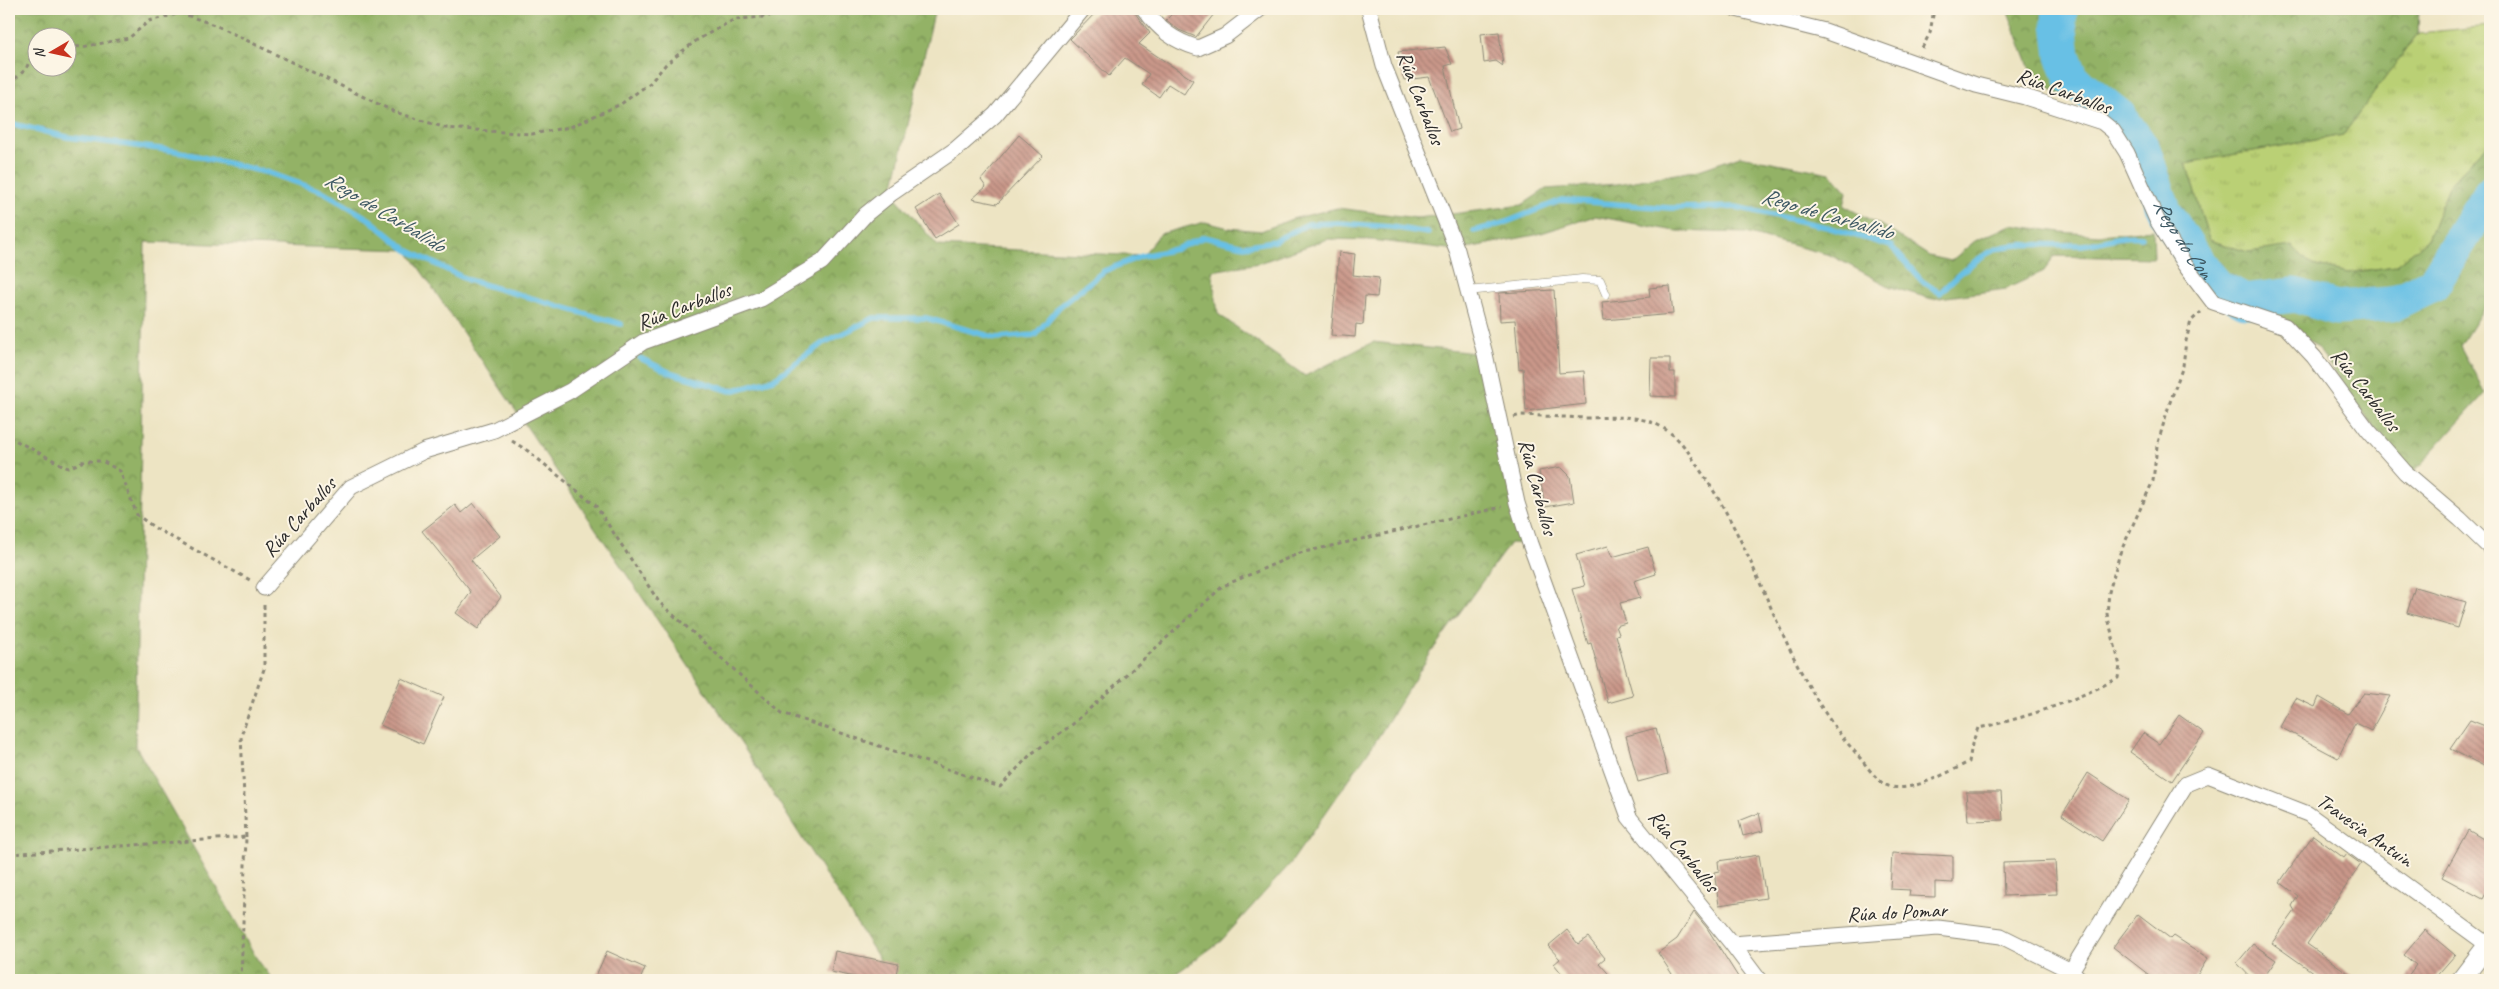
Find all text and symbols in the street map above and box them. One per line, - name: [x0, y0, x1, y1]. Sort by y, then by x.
- north arrow: [28, 28, 78, 78]
- text: N: [30, 46, 49, 60]
- street label: Rúa Carballos: [1391, 47, 1451, 150]
- street label: Rúa Carballos: [2013, 62, 2117, 121]
- water label: Rego de Carballido: [320, 165, 453, 260]
- water label: Rego de Carballido: [1758, 182, 1899, 247]
- water label: Rego do Con: [2147, 196, 2221, 286]
- street label: Rúa Carballos: [633, 276, 736, 336]
- street label: Rúa Carballos: [2325, 343, 2408, 438]
- street label: Rúa Carballos: [1513, 436, 1564, 540]
- street label: Rúa Carballos: [256, 470, 343, 562]
- street label: Travesia Antuin: [2312, 787, 2419, 874]
- street label: Rúa Carballos: [1643, 804, 1726, 899]
- street label: Rúa do Pomar: [1846, 896, 1949, 928]

